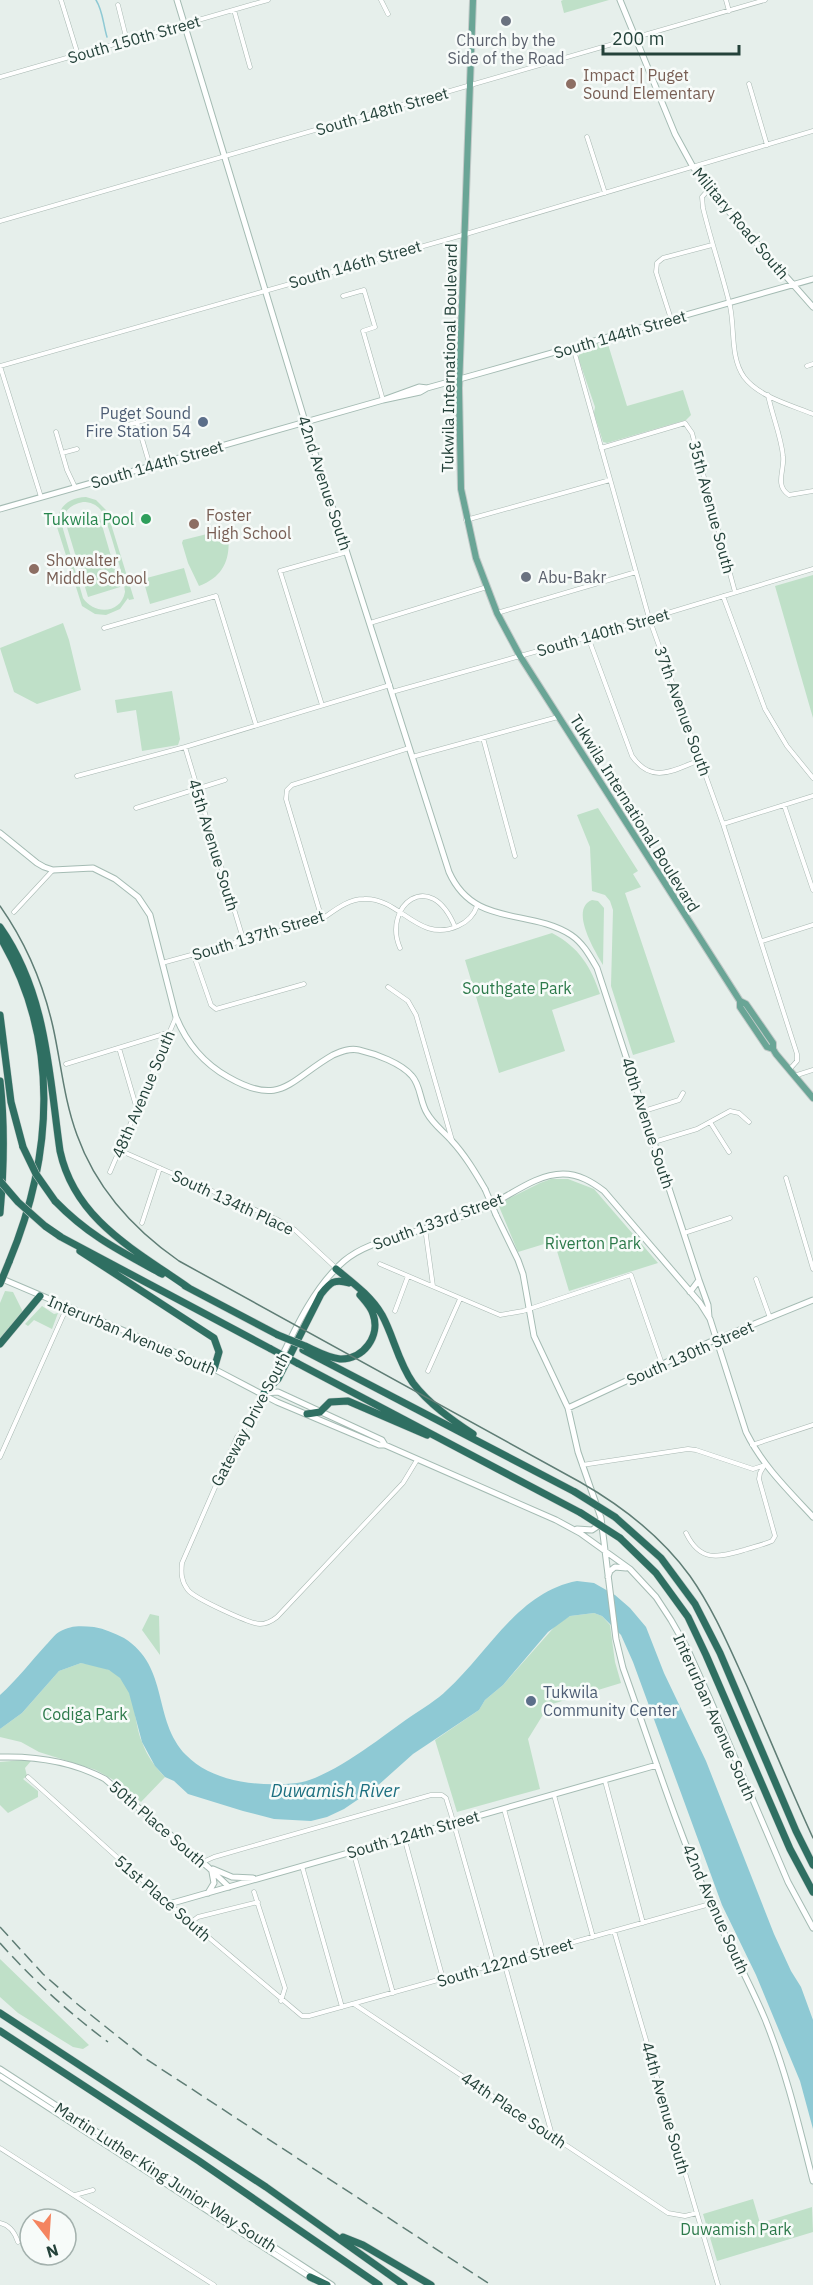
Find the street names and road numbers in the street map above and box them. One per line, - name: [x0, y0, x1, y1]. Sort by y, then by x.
- street label: South 150th Street: [65, 11, 203, 67]
- street label: South 148th Street: [313, 83, 451, 139]
- street label: Military Road South: [688, 163, 794, 283]
- street label: South 146th Street: [286, 236, 424, 292]
- street label: Tukwila International Boulevard: [437, 243, 461, 473]
- street label: South 144th Street: [551, 306, 689, 362]
- street label: 42nd Avenue South: [294, 413, 356, 553]
- street label: South 144th Street: [88, 436, 226, 492]
- street label: 35th Avenue South: [685, 438, 739, 576]
- street label: South 140th Street: [534, 604, 672, 660]
- street label: 37th Avenue South: [650, 643, 716, 779]
- street label: Tukwila International Boulevard: [566, 710, 704, 916]
- street label: 45th Avenue South: [184, 777, 244, 913]
- street label: South 137th Street: [190, 905, 326, 965]
- street label: 48th Avenue South: [107, 1027, 179, 1161]
- street label: 40th Avenue South: [617, 1055, 679, 1191]
- street label: South 134th Place: [169, 1165, 297, 1239]
- street label: South 133rd Street: [370, 1188, 506, 1254]
- street label: Interurban Avenue South: [45, 1291, 219, 1379]
- street label: South 130th Street: [623, 1316, 757, 1390]
- street label: Gateway Drive South: [206, 1348, 294, 1490]
- street label: Interurban Avenue South: [669, 1630, 761, 1804]
- street label: 50th Place South: [105, 1776, 211, 1872]
- street label: South 124th Street: [344, 1806, 482, 1862]
- street label: 42nd Avenue South: [678, 1841, 754, 1977]
- street label: 51st Place South: [111, 1851, 215, 1945]
- street label: South 122nd Street: [435, 1933, 575, 1991]
- street label: 44th Avenue South: [638, 2039, 694, 2177]
- street label: 44th Place South: [457, 2067, 571, 2153]
- street label: Martin Luther King Junior Way South: [51, 2098, 281, 2256]

